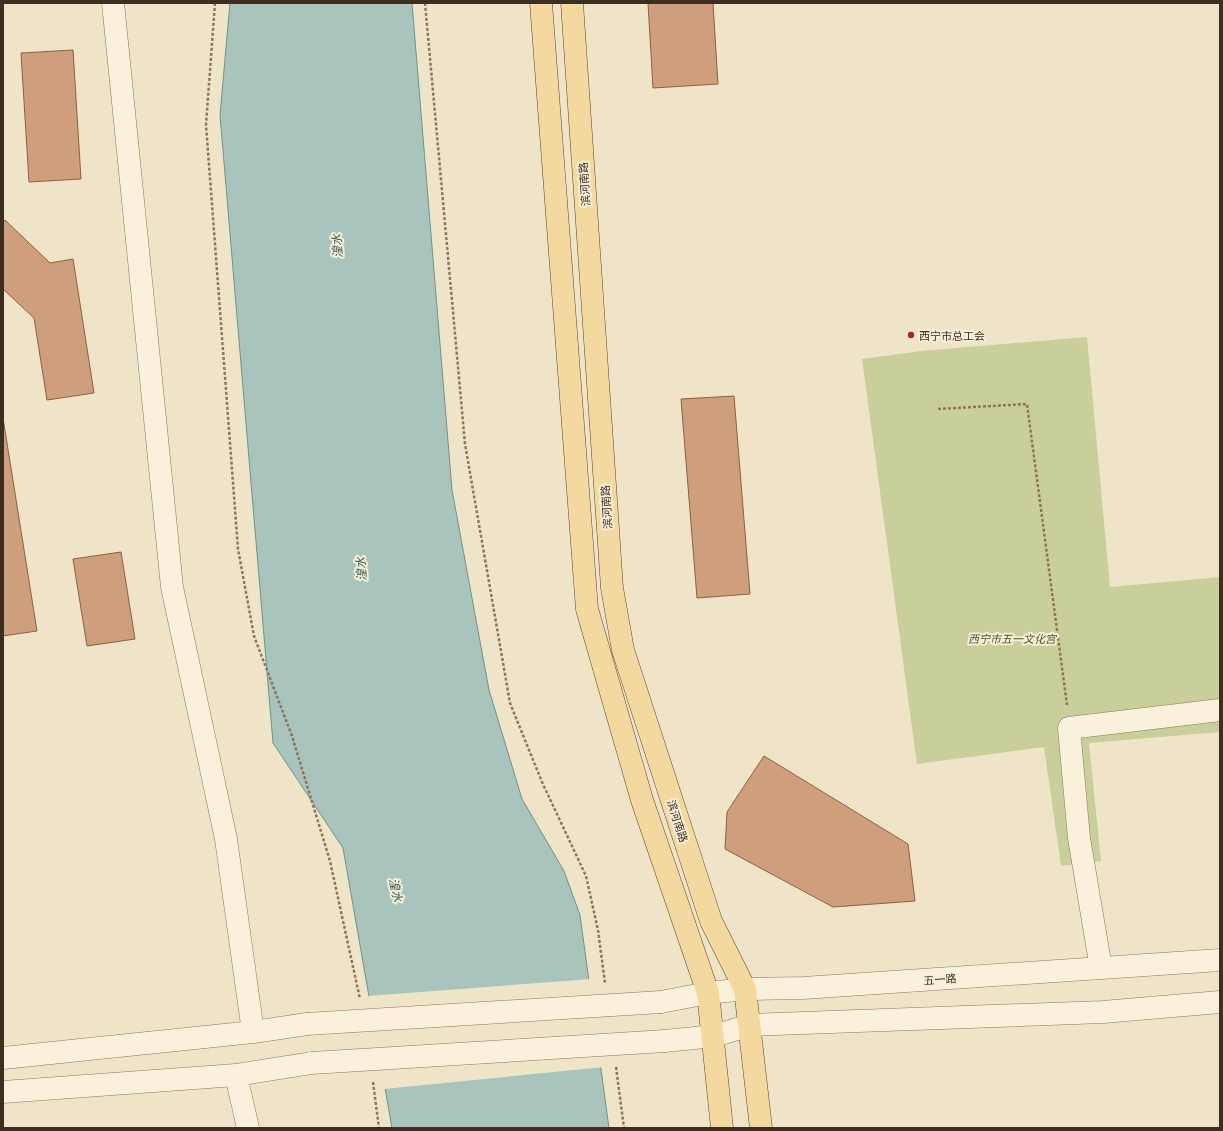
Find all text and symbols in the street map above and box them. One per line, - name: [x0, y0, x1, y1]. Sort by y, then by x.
- street label: 滨河南路: [575, 162, 593, 206]
- water label: 湟水: [328, 232, 346, 259]
- place label: 西宁市总工会: [919, 328, 985, 343]
- marker: 西宁市总工会: [906, 330, 916, 340]
- street label: 滨河南路: [597, 485, 615, 529]
- water label: 湟水: [352, 555, 370, 582]
- park label: 西宁市五一文化宫: [968, 631, 1058, 646]
- street label: 滨河南路: [664, 798, 692, 844]
- water label: 湟水: [385, 876, 407, 905]
- street label: 五一路: [923, 970, 957, 988]

